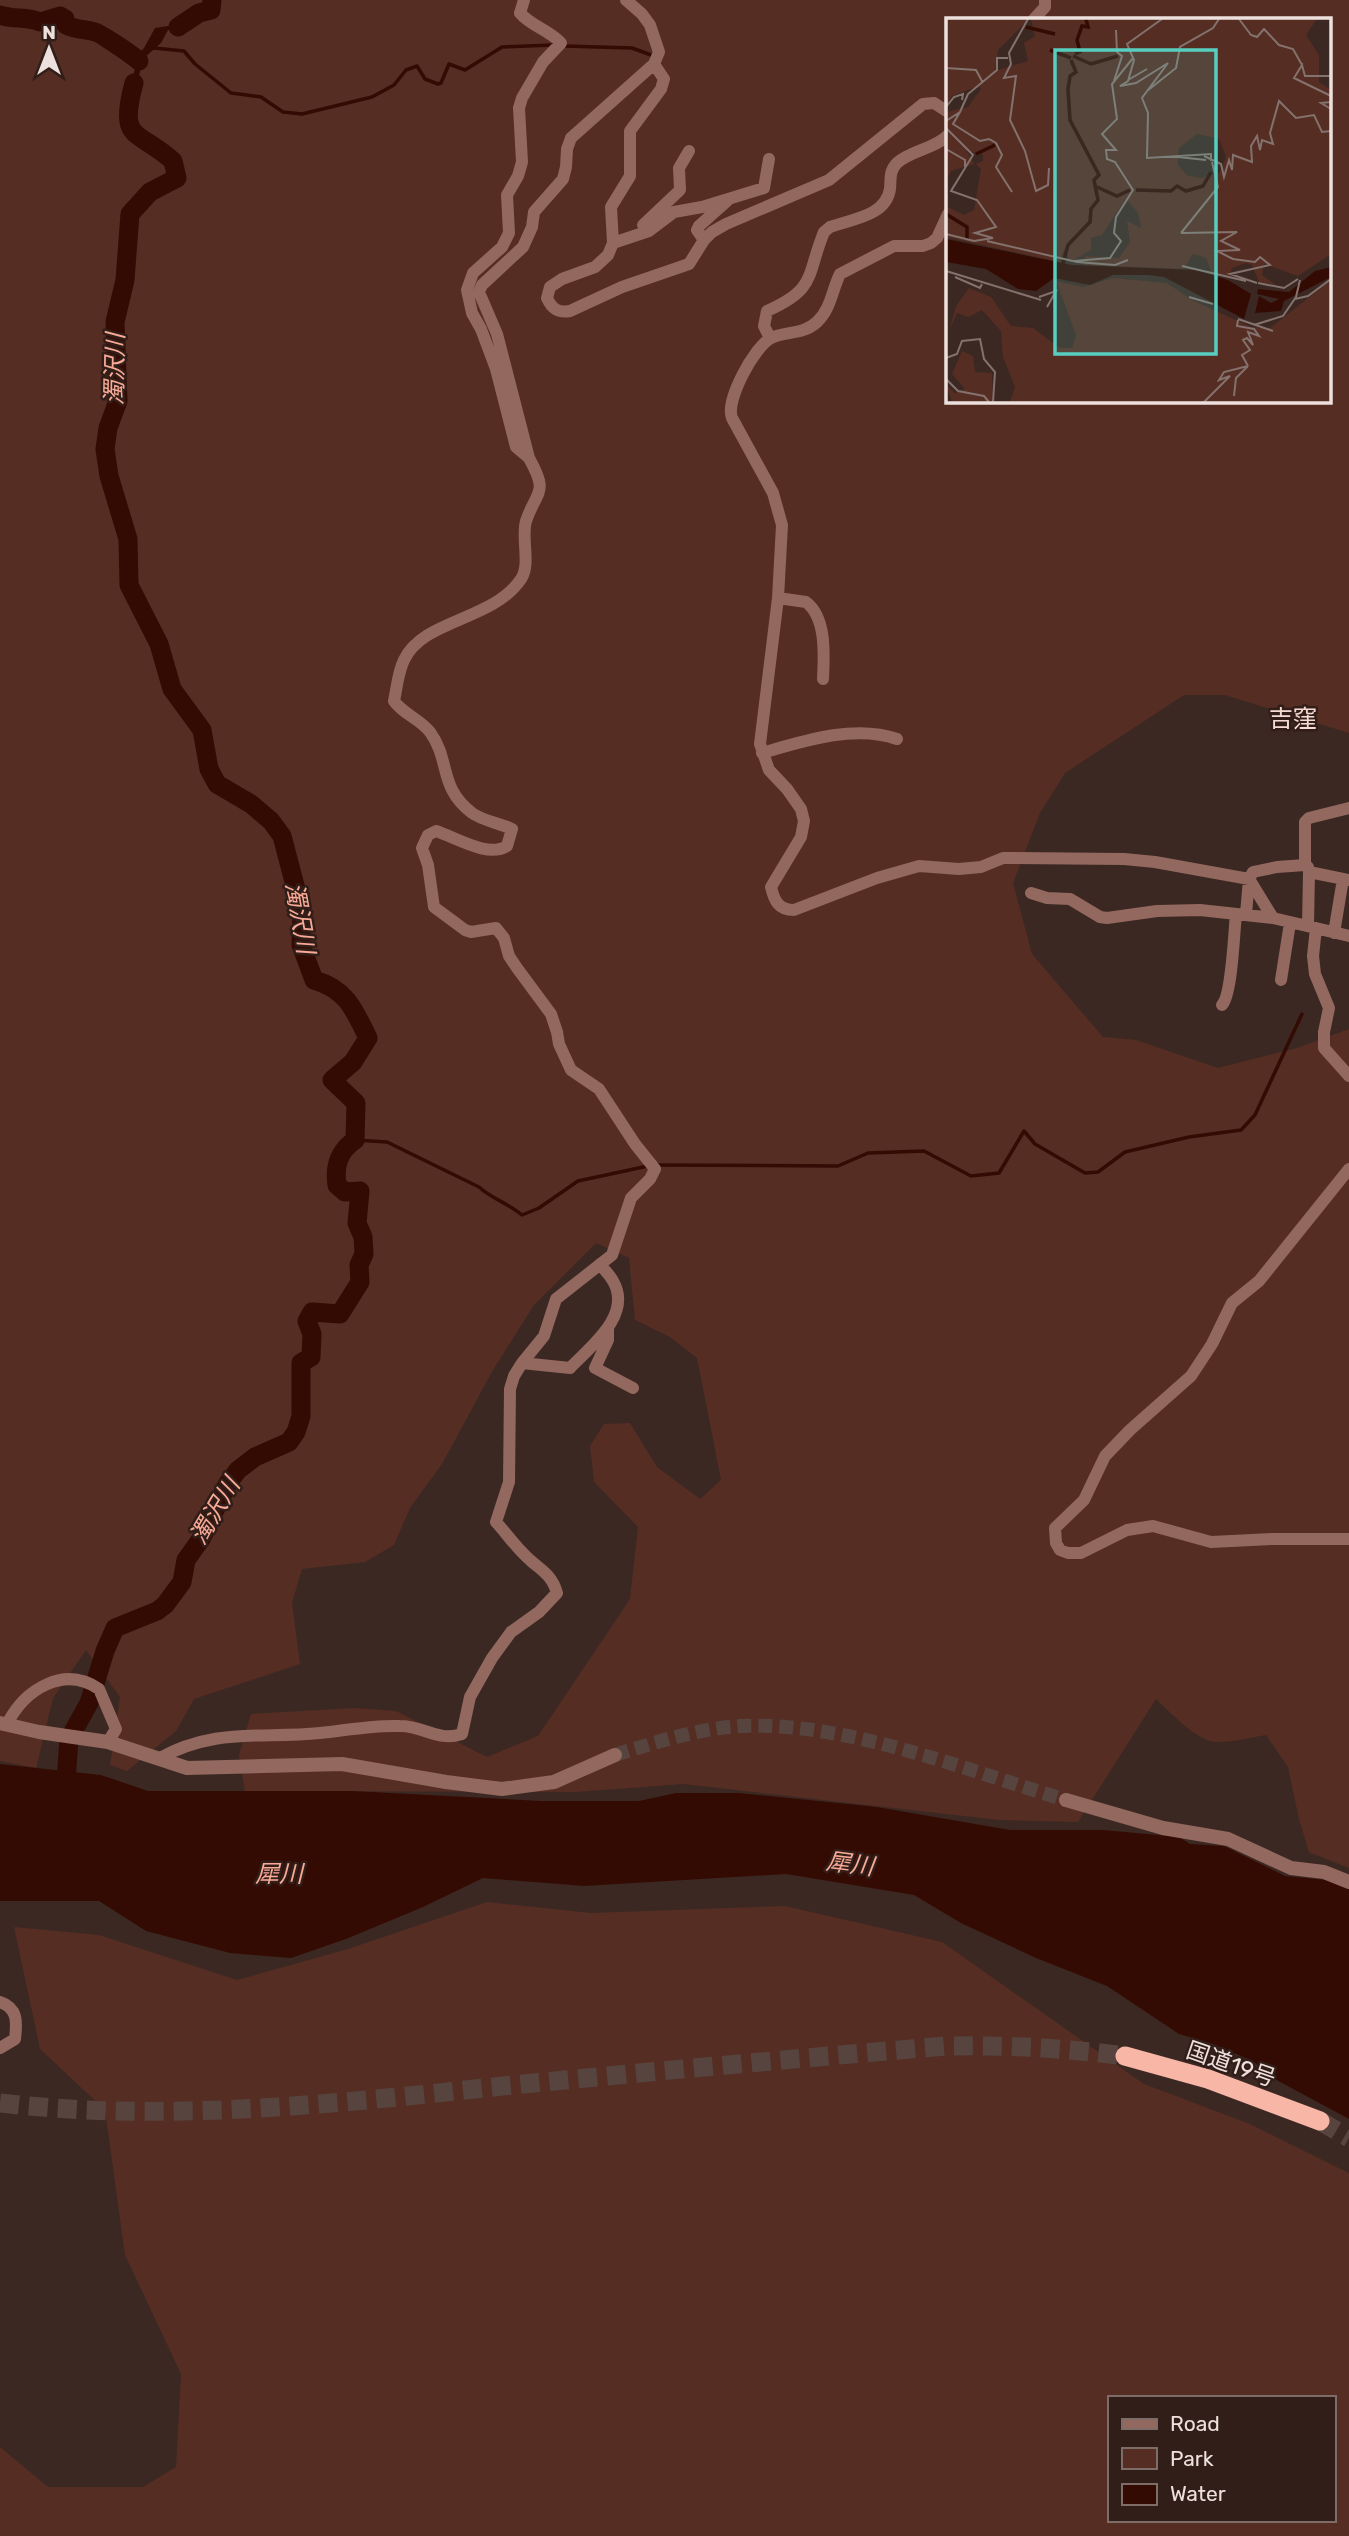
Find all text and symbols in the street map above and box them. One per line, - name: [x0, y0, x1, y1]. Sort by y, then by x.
- north arrow: [14, 14, 84, 84]
- inset map: [946, 18, 1332, 402]
- text: N: [42, 21, 56, 44]
- water label: 濁沢川: [100, 330, 130, 405]
- district label: 吉窪: [1269, 705, 1317, 733]
- water label: 濁沢川: [280, 880, 321, 959]
- water label: 濁沢川: [184, 1470, 247, 1549]
- water label: 犀川: [824, 1847, 879, 1881]
- water label: 犀川: [255, 1860, 306, 1888]
- street label: 国道19号: [1183, 2036, 1279, 2092]
- legend: [1108, 2396, 1335, 2522]
- text: Road: [1170, 2411, 1220, 2436]
- text: Park: [1170, 2446, 1214, 2471]
- text: Water: [1170, 2481, 1226, 2506]

